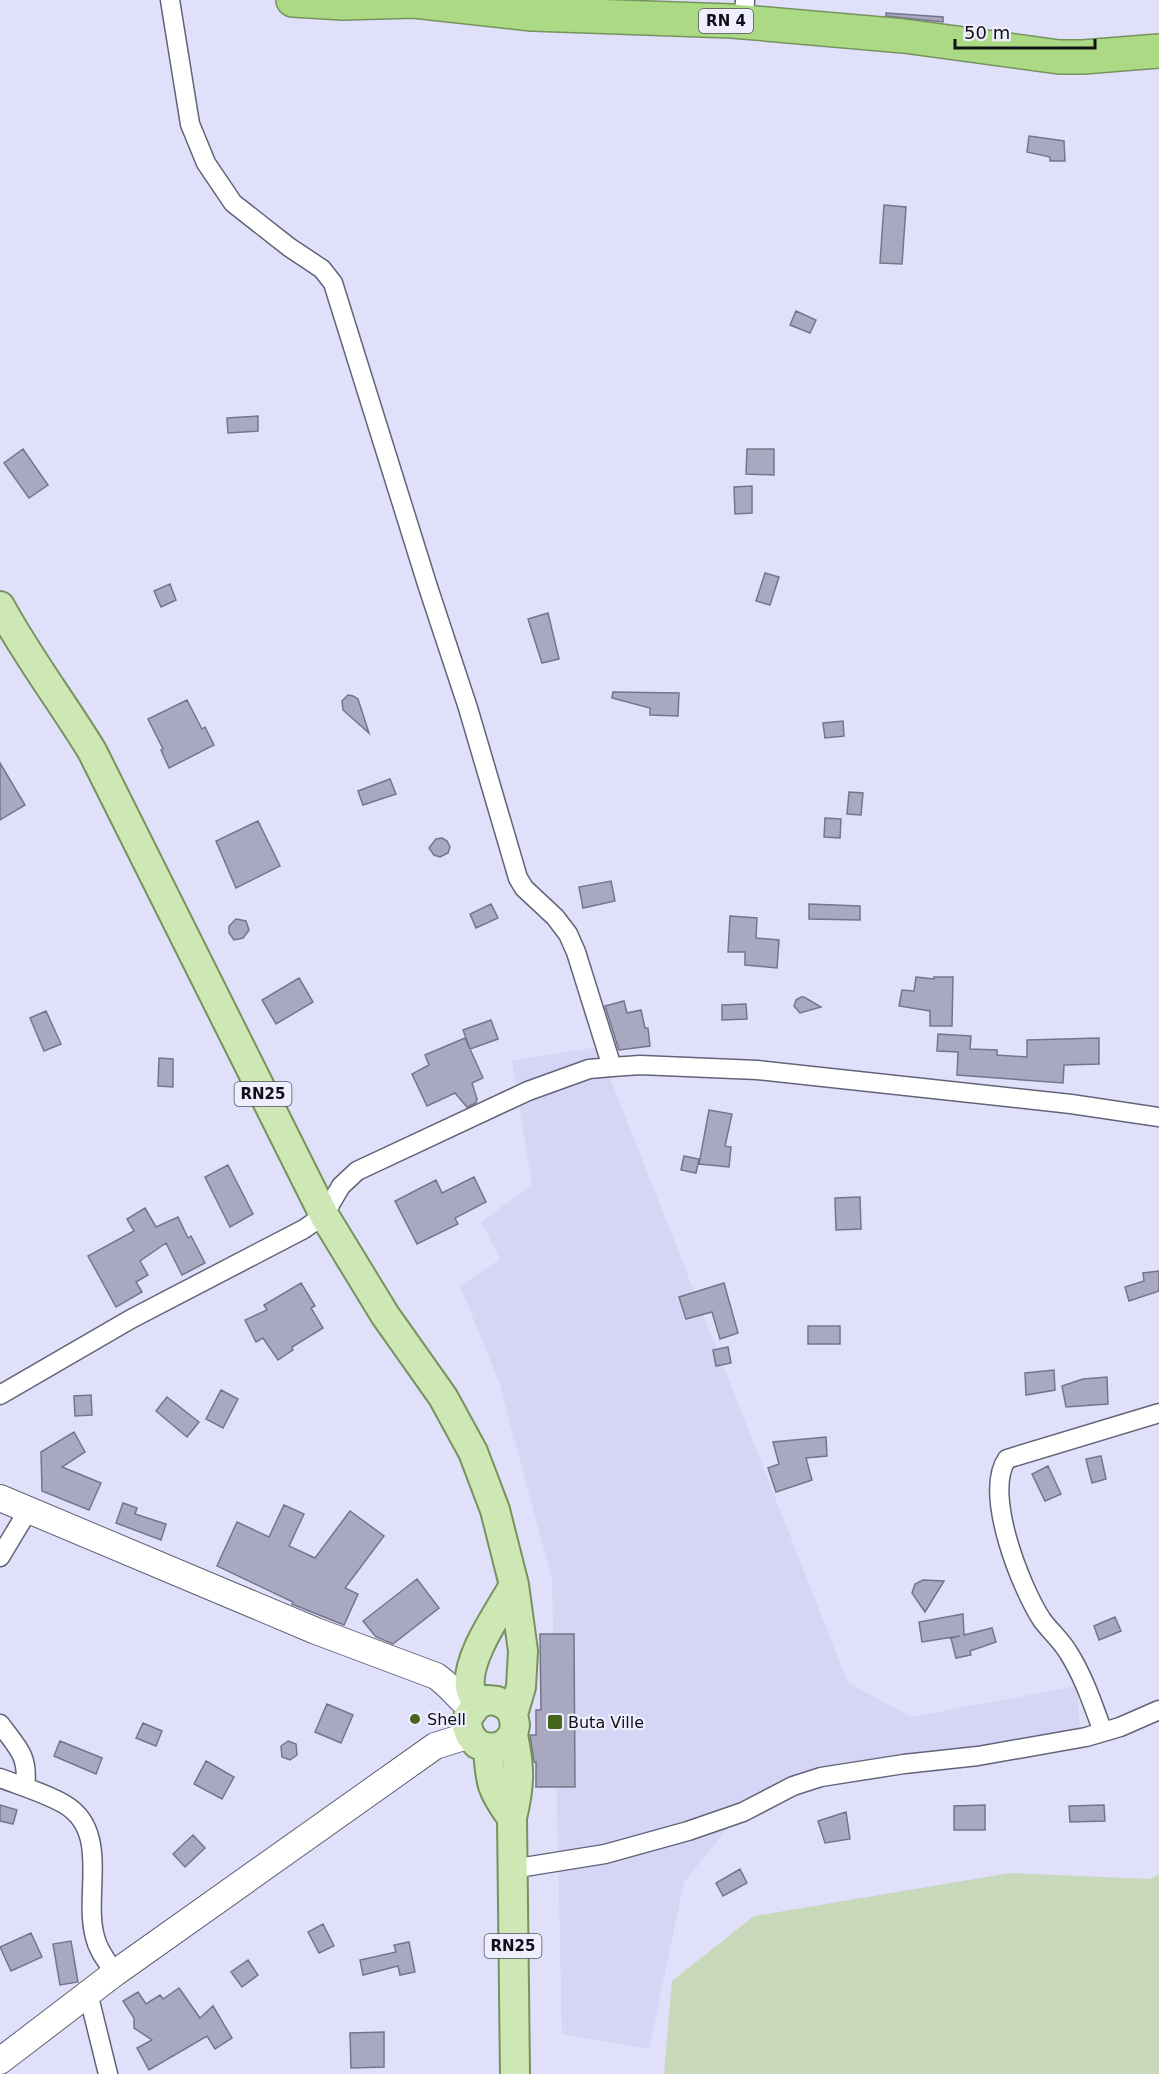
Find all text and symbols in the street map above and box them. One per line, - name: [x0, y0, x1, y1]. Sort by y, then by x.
- road number: RN 4: [699, 9, 753, 33]
- scale bar: [955, 12, 1094, 50]
- text: 50 m: [964, 22, 1010, 43]
- road number: RN25: [234, 1082, 292, 1106]
- place label: Shell: [427, 1710, 466, 1729]
- marker: Shell: [408, 1712, 422, 1726]
- marker: Buta Ville: [546, 1713, 564, 1731]
- place label: Buta Ville: [568, 1713, 644, 1732]
- road number: RN25: [484, 1934, 542, 1958]

